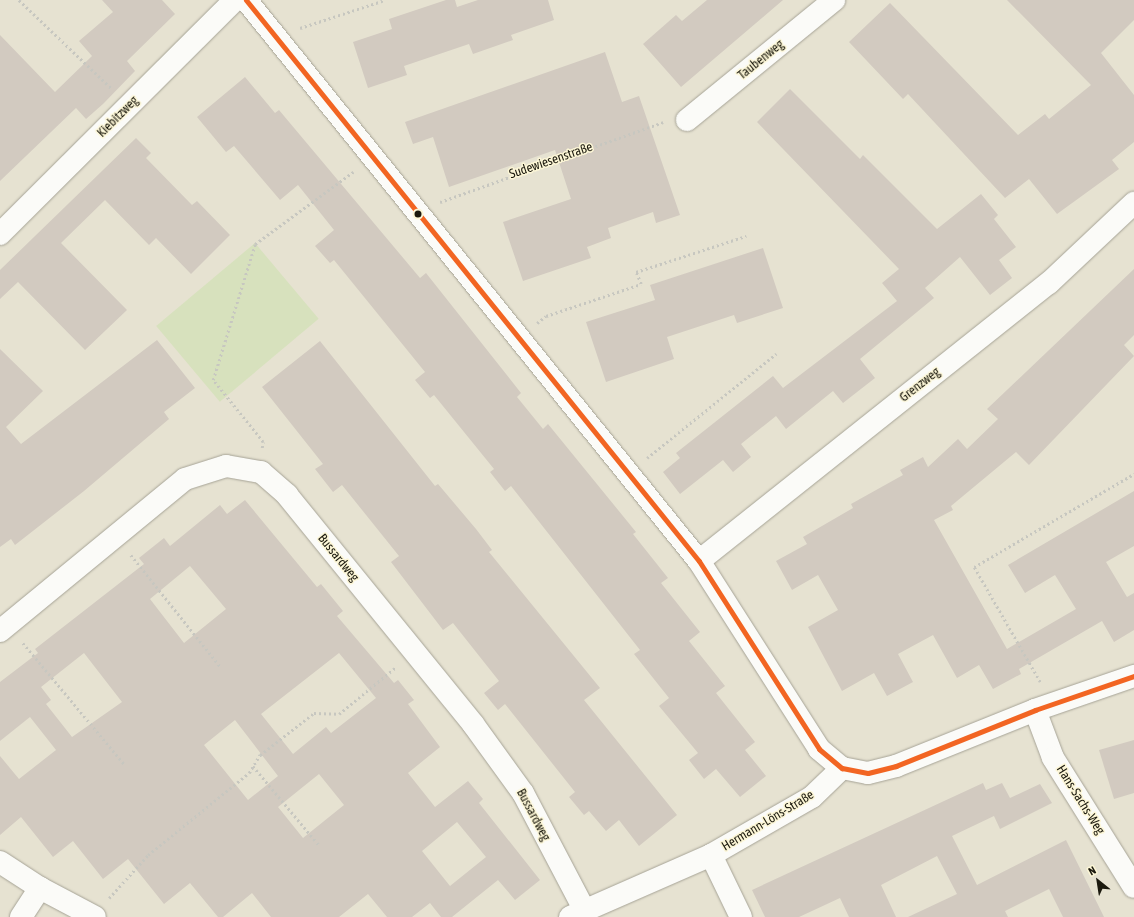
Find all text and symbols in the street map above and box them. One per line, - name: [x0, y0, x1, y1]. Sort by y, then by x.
- street label: Taubenweg: [735, 37, 787, 83]
- street label: Kiebitzweg: [94, 93, 142, 141]
- street label: Sudewiesenstraße: [507, 139, 595, 183]
- unlabelled marker: [413, 209, 423, 219]
- street label: Grenzweg: [897, 364, 943, 406]
- street label: Bussardweg: [314, 531, 362, 585]
- street label: Hans-Sachs-Weg: [1053, 762, 1107, 838]
- street label: Bussardweg: [513, 786, 553, 844]
- street label: Hermann-Löns-Straße: [719, 787, 817, 855]
- north arrow: [1078, 861, 1118, 901]
- text: N: [1086, 864, 1098, 877]

